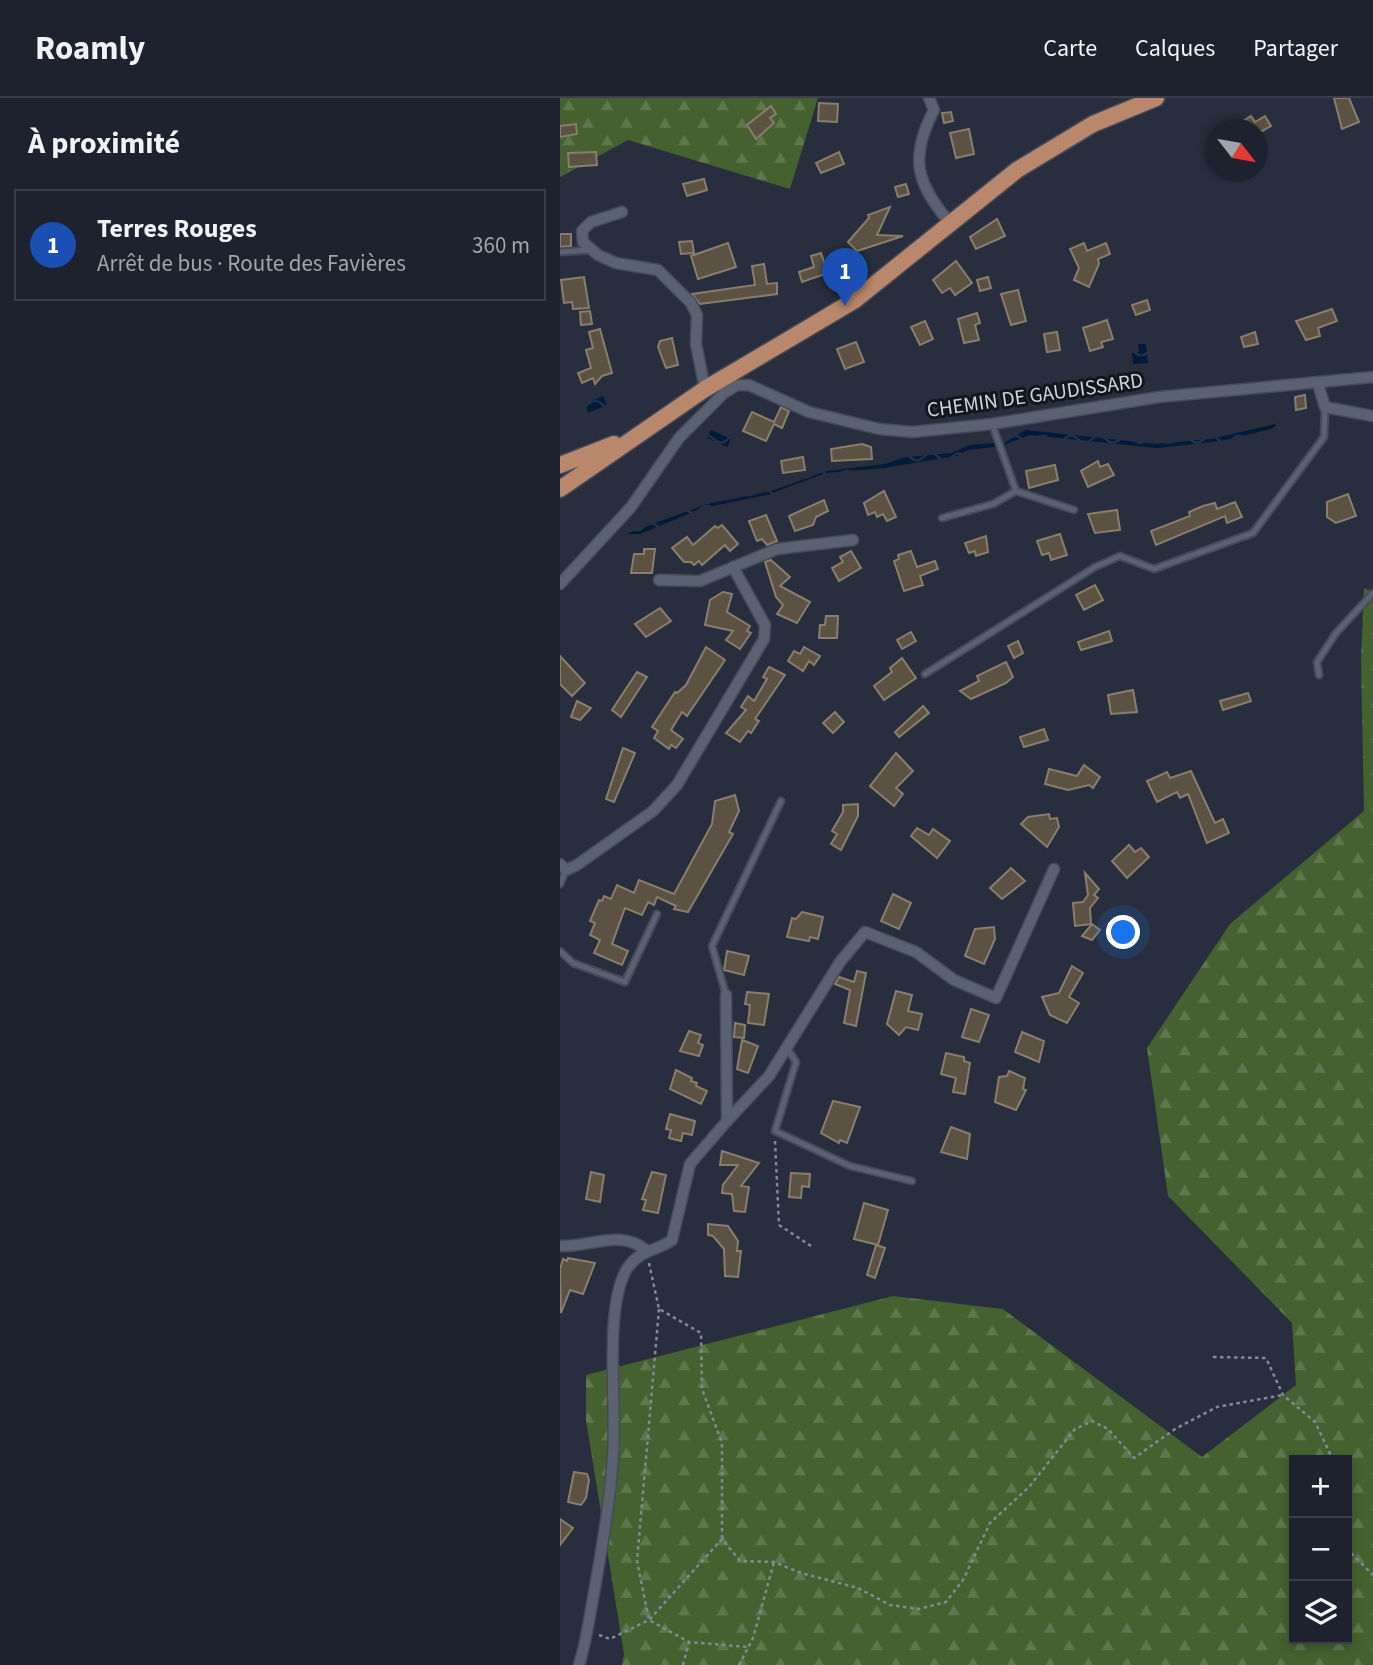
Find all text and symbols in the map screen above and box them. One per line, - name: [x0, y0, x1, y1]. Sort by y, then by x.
- text: Roamly: [35, 25, 145, 72]
- text: Carte: [1043, 31, 1097, 66]
- text: Calques: [1135, 31, 1215, 66]
- text: Partager: [1253, 31, 1338, 66]
- north arrow: [1205, 119, 1268, 182]
- text: À proximité: [28, 122, 180, 165]
- text: Terres Rouges: [97, 210, 257, 247]
- text: 1: [47, 229, 59, 262]
- text: 360 m: [472, 229, 530, 262]
- text: Arrêt de bus · Route des Favières: [97, 247, 406, 280]
- pin: 1: [822, 248, 868, 306]
- street label: CHEMIN DE GAUDISSARD: [925, 365, 1145, 425]
- your location: [1106, 915, 1140, 949]
- map controls: [1289, 1455, 1352, 1644]
- button: +: [1289, 1455, 1352, 1518]
- button: −: [1289, 1518, 1352, 1581]
- button: layers: [1289, 1581, 1352, 1644]

